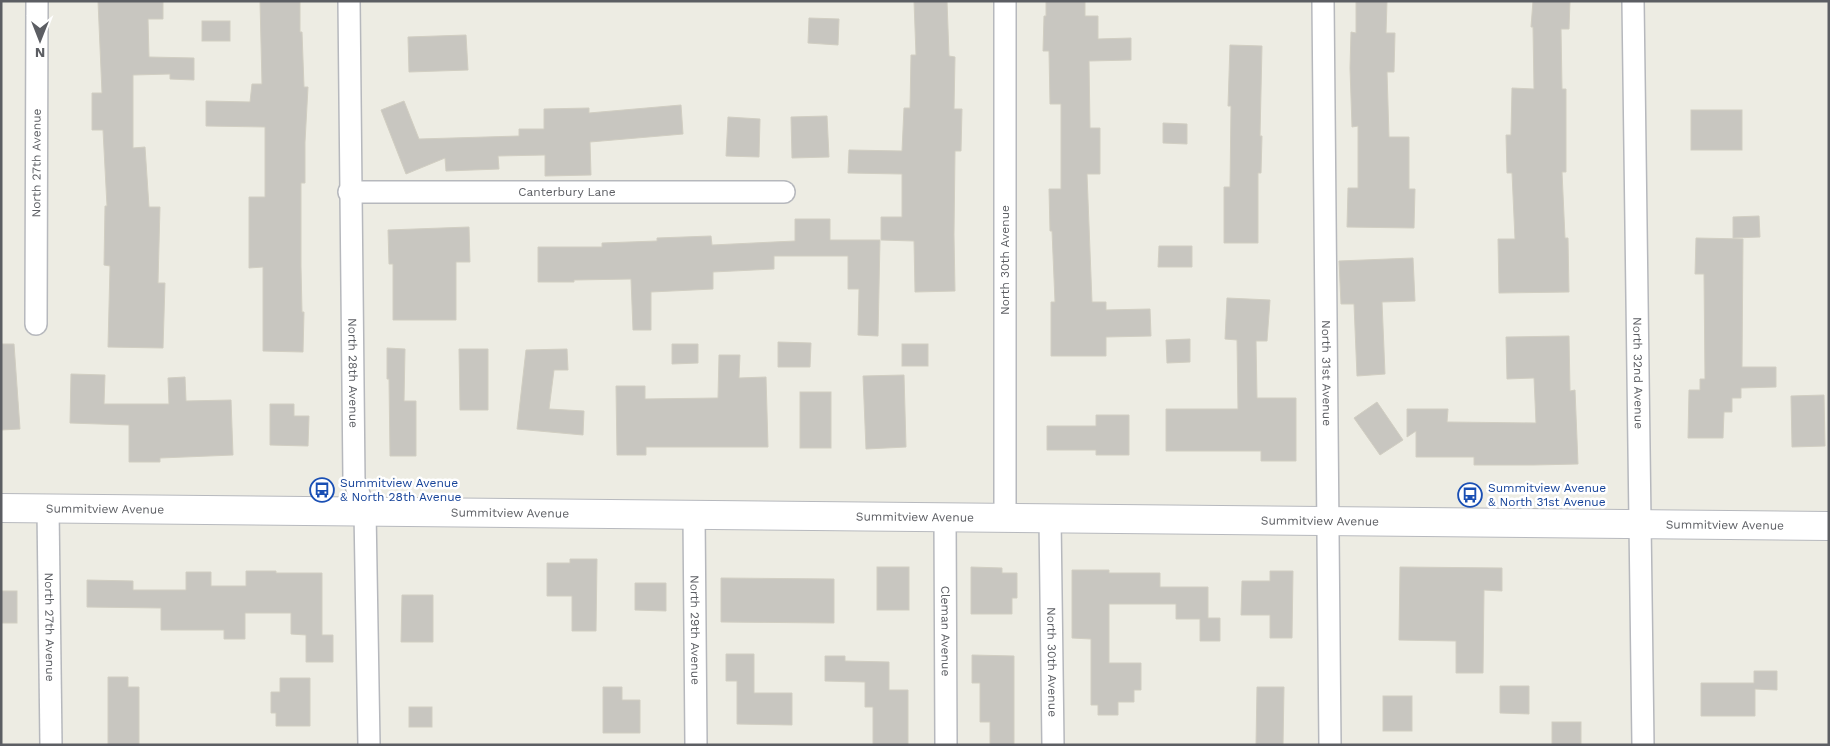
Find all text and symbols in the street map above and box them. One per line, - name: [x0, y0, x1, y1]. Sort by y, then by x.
- north arrow: [15, 15, 65, 65]
- text: N: [35, 45, 45, 61]
- street label: North 27th Avenue: [29, 108, 44, 218]
- street label: Canterbury Lane: [518, 185, 616, 199]
- street label: North 30th Avenue: [998, 205, 1012, 315]
- street label: North 32nd Avenue: [1630, 317, 1646, 429]
- street label: North 28th Avenue: [345, 318, 360, 428]
- street label: North 31st Avenue: [1319, 320, 1334, 426]
- place label: Summitview Avenue & North 28th Avenue: [340, 476, 462, 504]
- bus stop icon: Summitview Avenue & North 28th Avenue: [309, 477, 335, 503]
- place label: Summitview Avenue & North 31st Avenue: [1488, 481, 1606, 509]
- bus stop icon: Summitview Avenue & North 31st Avenue: [1457, 482, 1483, 508]
- street label: Summitview Avenue: [46, 501, 164, 517]
- street label: Summitview Avenue: [451, 505, 569, 521]
- street label: Summitview Avenue: [856, 509, 974, 525]
- street label: Summitview Avenue: [1261, 513, 1379, 529]
- street label: Summitview Avenue: [1666, 517, 1784, 533]
- street label: North 27th Avenue: [42, 572, 57, 682]
- street label: North 29th Avenue: [688, 575, 702, 685]
- street label: Cleman Avenue: [938, 586, 953, 676]
- street label: North 30th Avenue: [1044, 607, 1060, 717]

